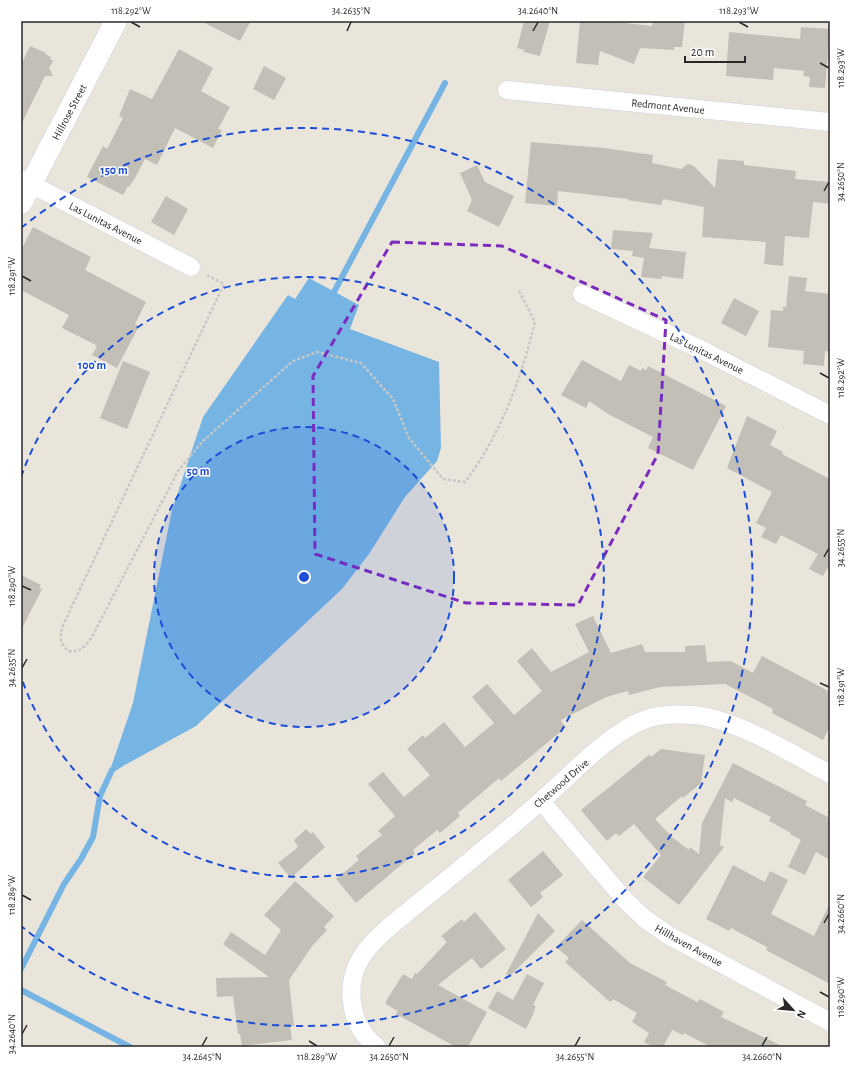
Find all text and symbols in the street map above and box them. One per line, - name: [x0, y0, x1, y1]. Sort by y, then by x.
- text: 118.292°W: [111, 6, 151, 16]
- text: 34.2635°N: [332, 6, 370, 16]
- text: 34.2640°N: [518, 6, 558, 16]
- text: 118.293°W: [719, 6, 759, 16]
- scale bar: [685, 38, 745, 64]
- text: 20 m: [691, 46, 714, 58]
- text: 118.293°W: [836, 48, 846, 88]
- street label: Hillrose Street: [50, 82, 89, 142]
- street label: Redmont Avenue: [631, 97, 705, 116]
- text: 34.2650°N: [836, 162, 846, 202]
- text: 150 m: [100, 164, 128, 176]
- street label: Las Lunitas Avenue: [67, 200, 144, 247]
- text: 118.291°W: [7, 257, 17, 295]
- street label: Las Lunitas Avenue: [668, 331, 745, 376]
- text: 118.292°W: [836, 358, 846, 398]
- text: 100 m: [78, 359, 106, 371]
- text: 50 m: [187, 465, 210, 477]
- text: 34.2655°N: [836, 529, 846, 567]
- text: 118.290°W: [7, 566, 17, 606]
- centre of rings: [297, 570, 311, 584]
- text: 34.2635°N: [7, 649, 17, 687]
- text: 118.291°W: [836, 668, 846, 706]
- street label: Chetwood Drive: [532, 757, 591, 810]
- text: 118.289°W: [7, 875, 17, 915]
- text: 34.2660°N: [836, 894, 846, 934]
- street label: Hillhaven Avenue: [653, 922, 724, 969]
- text: 118.290°W: [836, 977, 846, 1017]
- north arrow: [773, 990, 813, 1030]
- text: N: [795, 1008, 808, 1020]
- text: 34.2640°N: [7, 1014, 17, 1054]
- text: 34.2645°N: [182, 1052, 222, 1062]
- text: 118.289°W: [297, 1052, 337, 1062]
- text: 34.2650°N: [369, 1052, 409, 1062]
- text: 34.2655°N: [556, 1052, 594, 1062]
- text: 34.2660°N: [742, 1052, 782, 1062]

